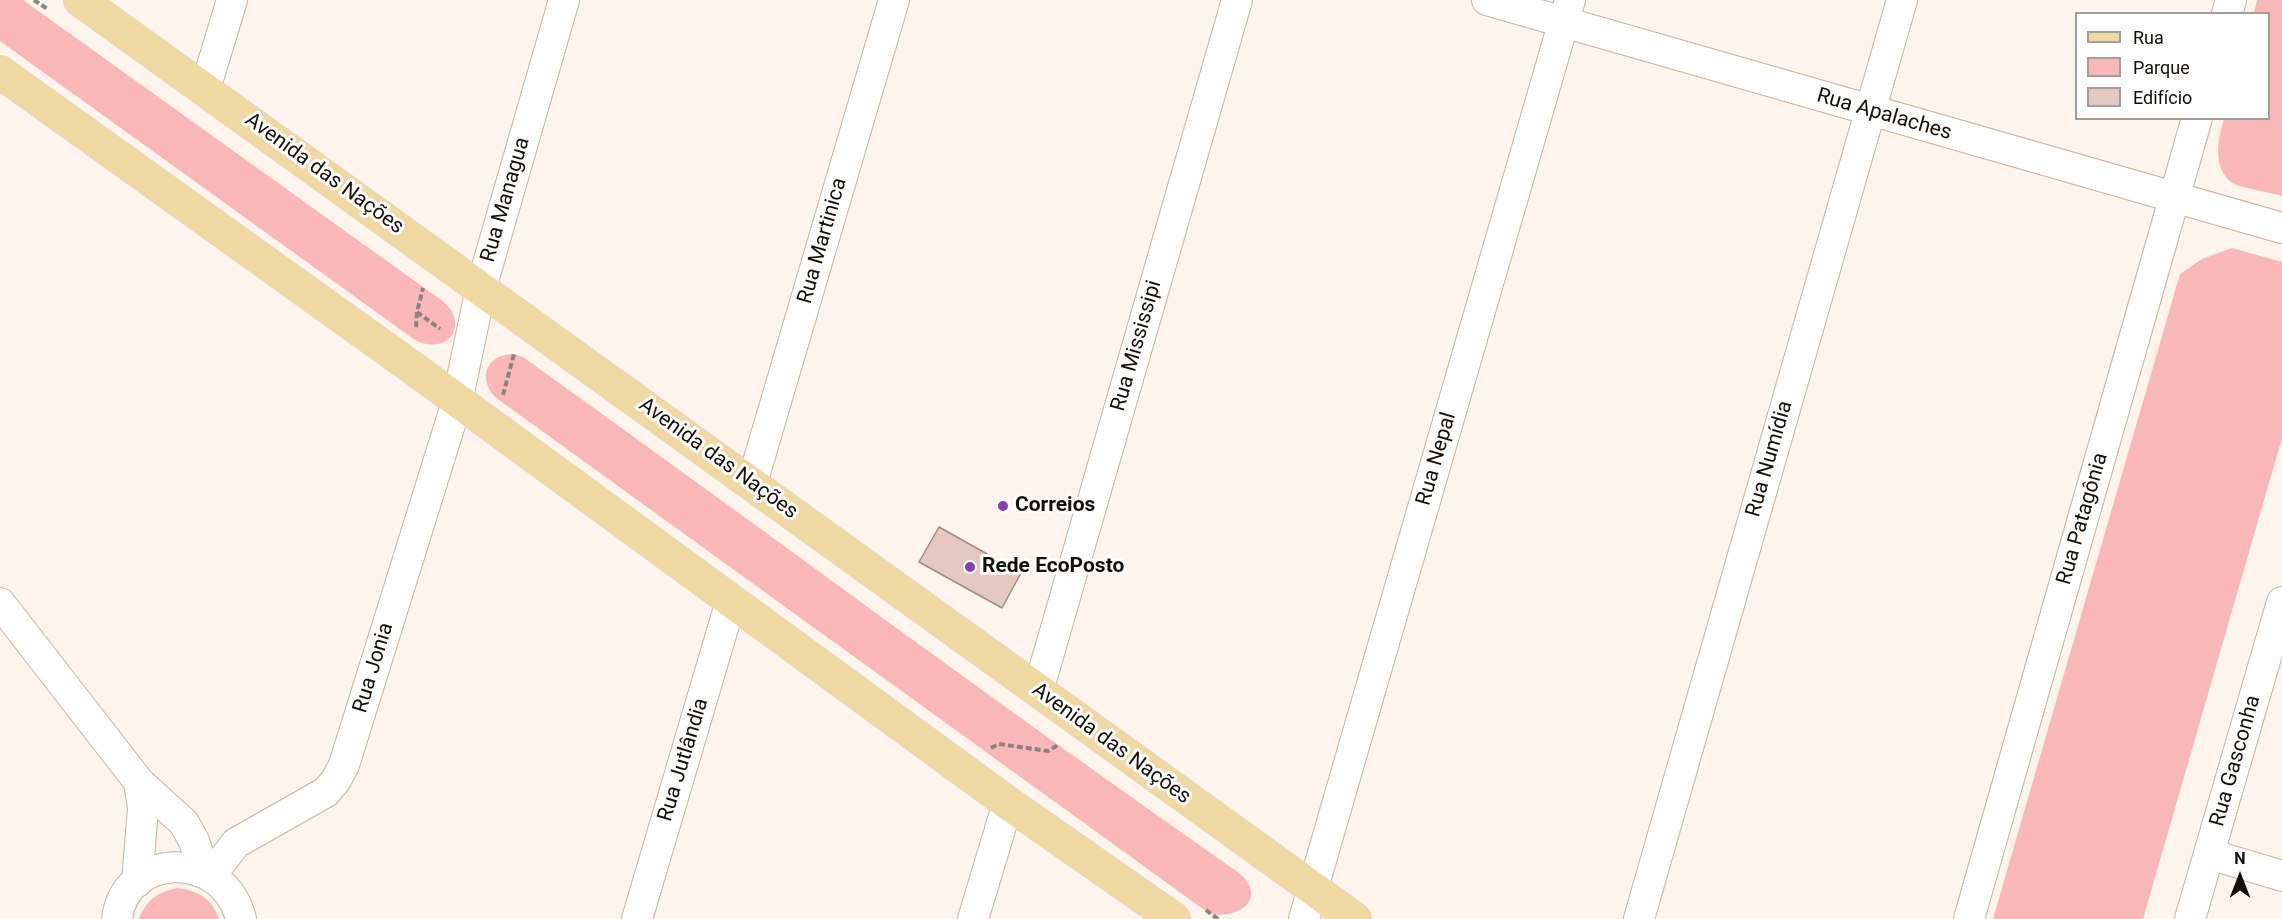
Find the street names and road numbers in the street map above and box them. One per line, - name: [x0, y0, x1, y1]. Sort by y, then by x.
- street label: Rua Apalaches: [1814, 84, 1954, 146]
- street label: Avenida das Nações: [240, 108, 408, 240]
- street label: Rua Managua: [476, 135, 536, 265]
- street label: Rua Martinica: [793, 175, 853, 307]
- street label: Rua Mississipi: [1106, 278, 1168, 414]
- street label: Avenida das Nações: [634, 393, 802, 525]
- street label: Rua Numídia: [1741, 398, 1799, 520]
- street label: Rua Nepal: [1412, 410, 1462, 508]
- street label: Rua Patagônia: [2052, 450, 2114, 588]
- street label: Rua Jonia: [348, 620, 400, 716]
- street label: Avenida das Nações: [1027, 678, 1195, 810]
- street label: Rua Gasconha: [2205, 693, 2267, 829]
- street label: Rua Jutlândia: [653, 695, 715, 825]

